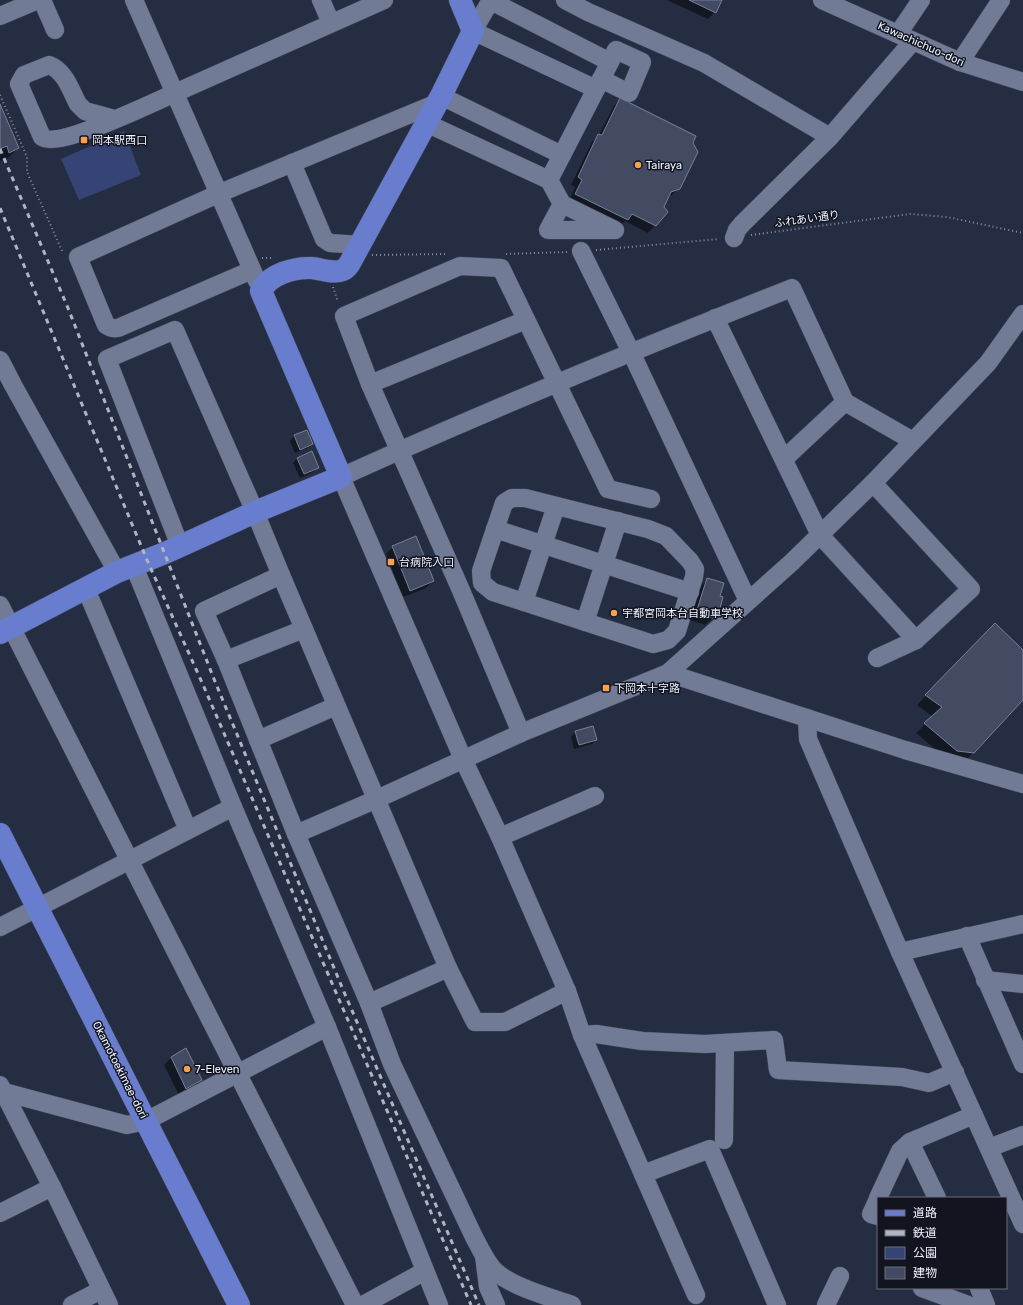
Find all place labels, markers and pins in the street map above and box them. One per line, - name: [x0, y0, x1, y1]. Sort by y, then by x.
- place label: 岡本駅西口: [92, 134, 147, 147]
- marker: 岡本駅西口: [79, 135, 89, 145]
- place label: Tairaya: [646, 159, 682, 172]
- marker: Tairaya: [633, 160, 643, 170]
- place label: 台病院入口: [399, 556, 454, 569]
- marker: 台病院入口: [386, 557, 396, 567]
- place label: 宇都宮岡本台自動車学校: [622, 607, 743, 620]
- marker: 宇都宮岡本台自動車学校: [609, 608, 619, 618]
- place label: 下岡本十字路: [614, 682, 680, 695]
- marker: 下岡本十字路: [601, 683, 611, 693]
- place label: 7-Eleven: [195, 1063, 240, 1076]
- marker: 7-Eleven: [182, 1064, 192, 1074]

